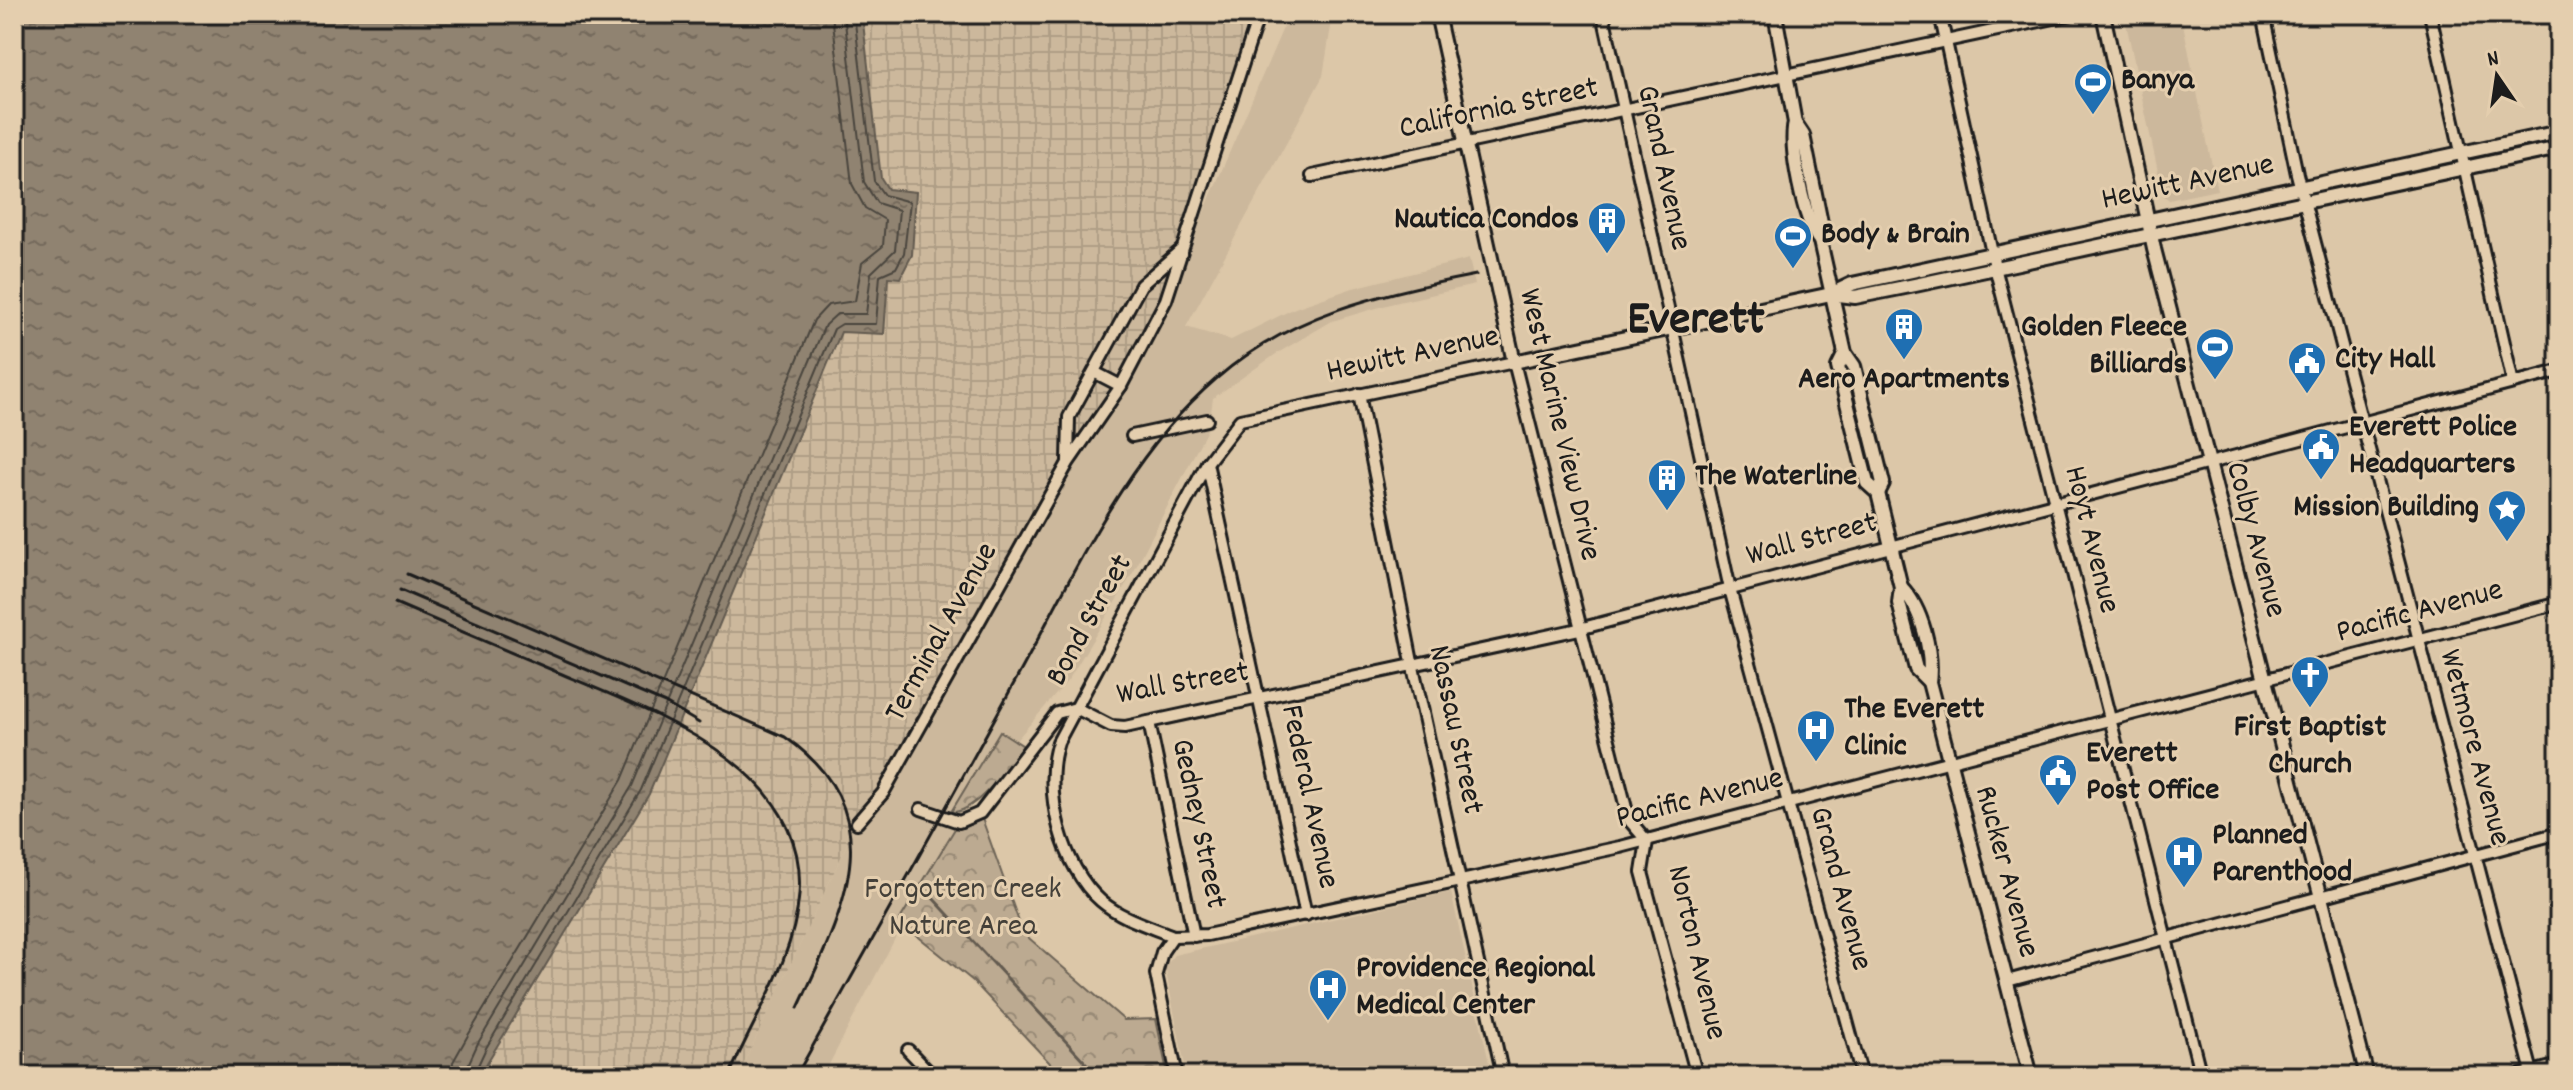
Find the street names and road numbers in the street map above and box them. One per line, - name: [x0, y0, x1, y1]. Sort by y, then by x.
- street label: California Street: [1395, 66, 1603, 154]
- street label: Grand Avenue: [1622, 81, 1702, 255]
- street label: Hewitt Avenue: [2097, 143, 2279, 225]
- street label: West Marine View Drive: [1504, 285, 1612, 565]
- street label: Hewitt Avenue: [1322, 315, 1504, 397]
- street label: Colby Avenue: [2211, 457, 2297, 623]
- street label: Hoyt Avenue: [2050, 462, 2130, 618]
- street label: Wall Street: [1741, 501, 1883, 581]
- street label: Terminal Avenue: [875, 535, 1011, 731]
- street label: Bond Street: [1036, 547, 1146, 695]
- street label: Pacific Avenue: [2332, 569, 2508, 657]
- street label: Nassau Street: [1414, 641, 1494, 819]
- street label: Wetmore Avenue: [2425, 645, 2521, 851]
- street label: Wall Street: [1113, 651, 1253, 719]
- street label: Federal Avenue: [1266, 701, 1350, 893]
- street label: Gedney Street: [1157, 735, 1237, 913]
- street label: Pacific Avenue: [1612, 757, 1788, 843]
- street label: Rucker Avenue: [1960, 781, 2050, 963]
- street label: Grand Avenue: [1795, 802, 1883, 976]
- street label: Norton Avenue: [1653, 861, 1737, 1045]

